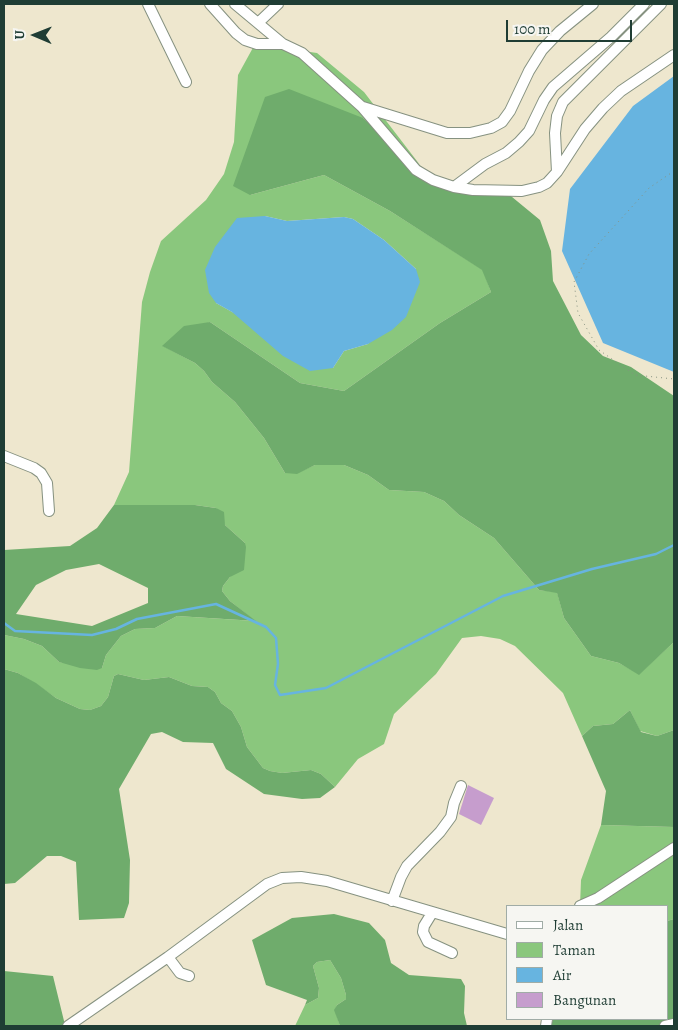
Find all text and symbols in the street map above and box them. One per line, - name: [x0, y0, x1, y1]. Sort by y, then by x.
- north arrow: [10, 10, 60, 60]
- scale bar: [508, 10, 634, 42]
- text: 100 m: [514, 19, 551, 39]
- text: U: [10, 30, 29, 40]
- legend: [506, 905, 668, 1020]
- text: Jalan: [553, 915, 583, 935]
- text: Taman: [553, 940, 595, 960]
- text: Air: [553, 965, 571, 985]
- text: Bangunan: [553, 990, 616, 1010]

